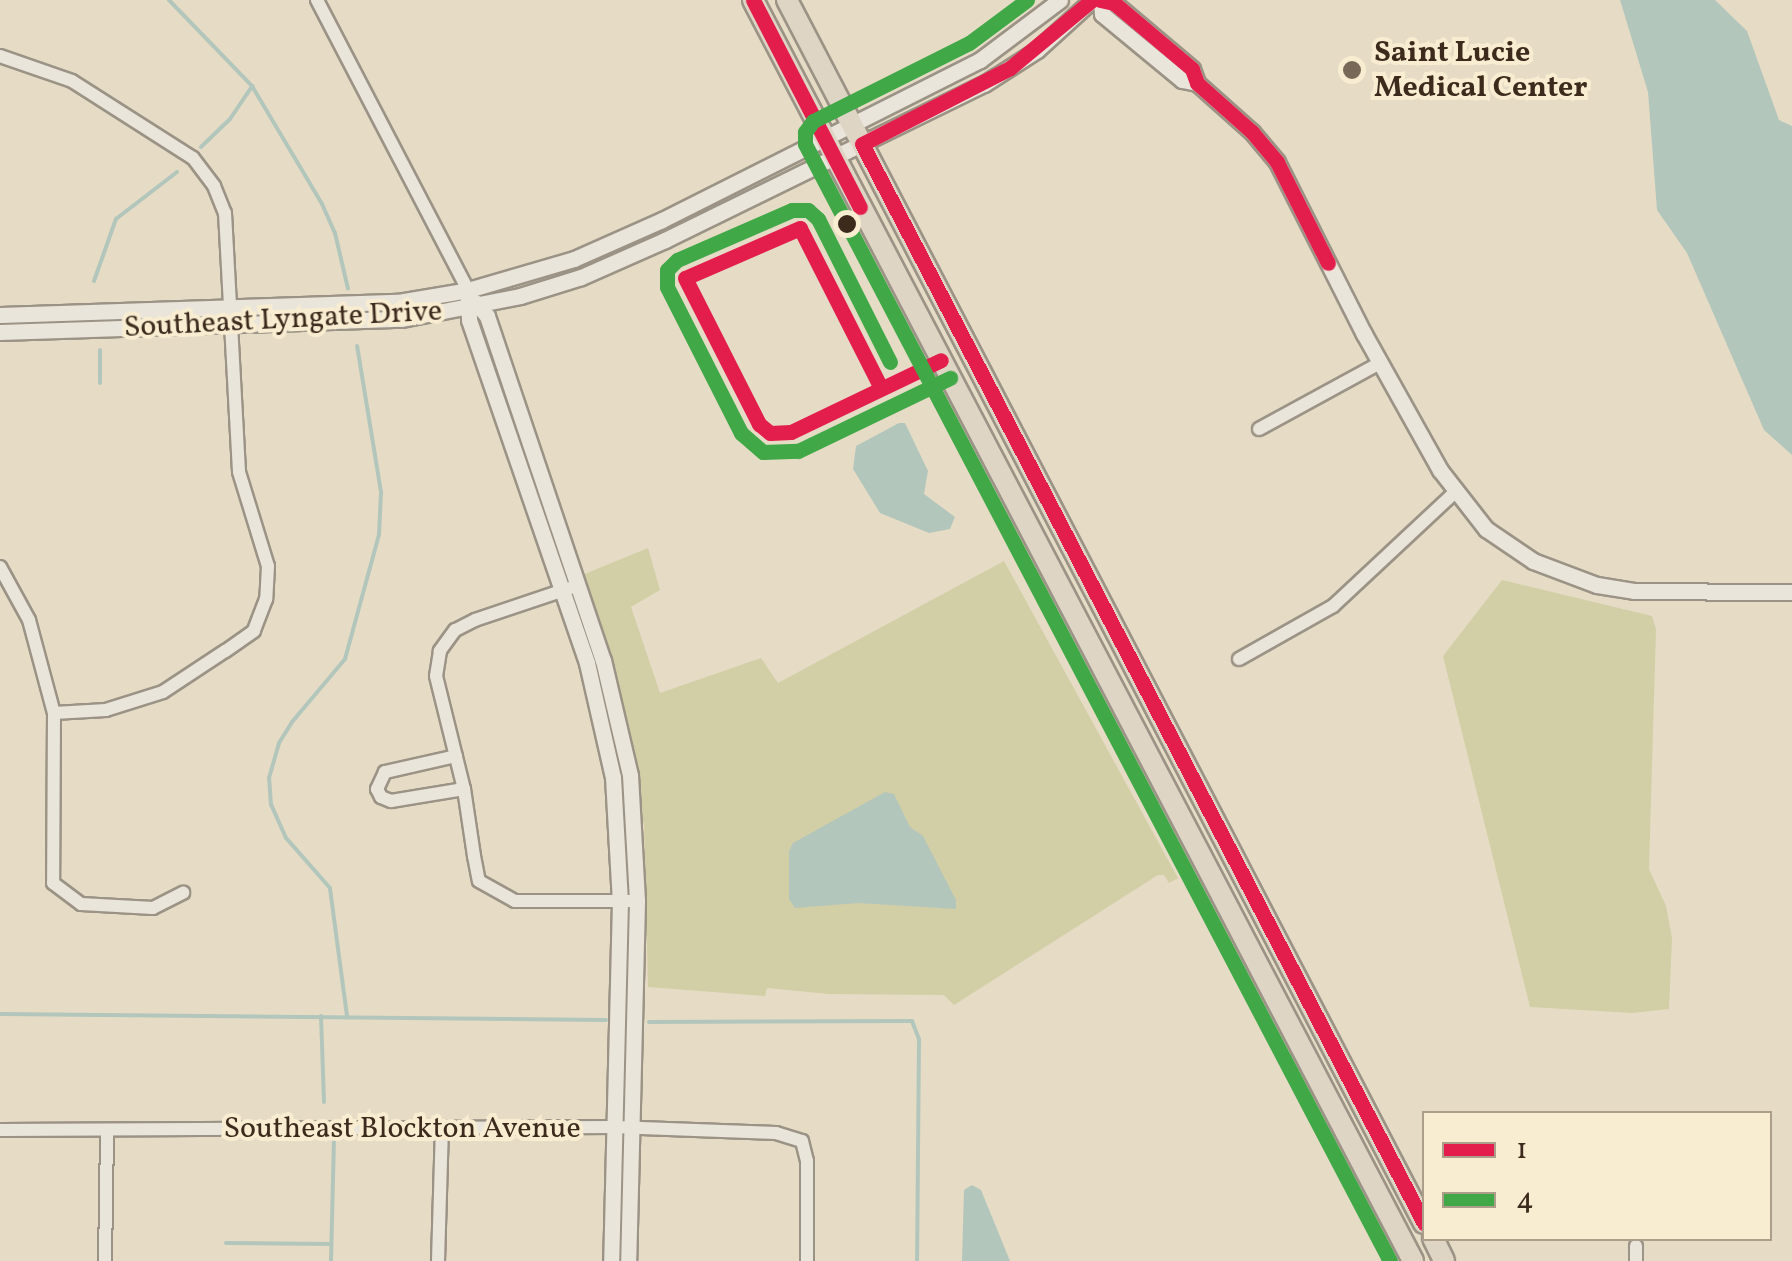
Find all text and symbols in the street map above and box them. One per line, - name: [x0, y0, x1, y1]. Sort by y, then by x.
- place label: Saint Lucie Medical Center: [1374, 35, 1588, 106]
- marker: Saint Lucie Medical Center: [1339, 57, 1365, 83]
- unlabelled marker: [837, 214, 857, 234]
- street label: Southeast Lyngate Drive: [123, 294, 443, 346]
- street label: Southeast Blockton Avenue: [223, 1111, 581, 1147]
- legend: [1422, 1111, 1772, 1241]
- text: 1: [1516, 1129, 1528, 1171]
- text: 4: [1516, 1179, 1534, 1221]

